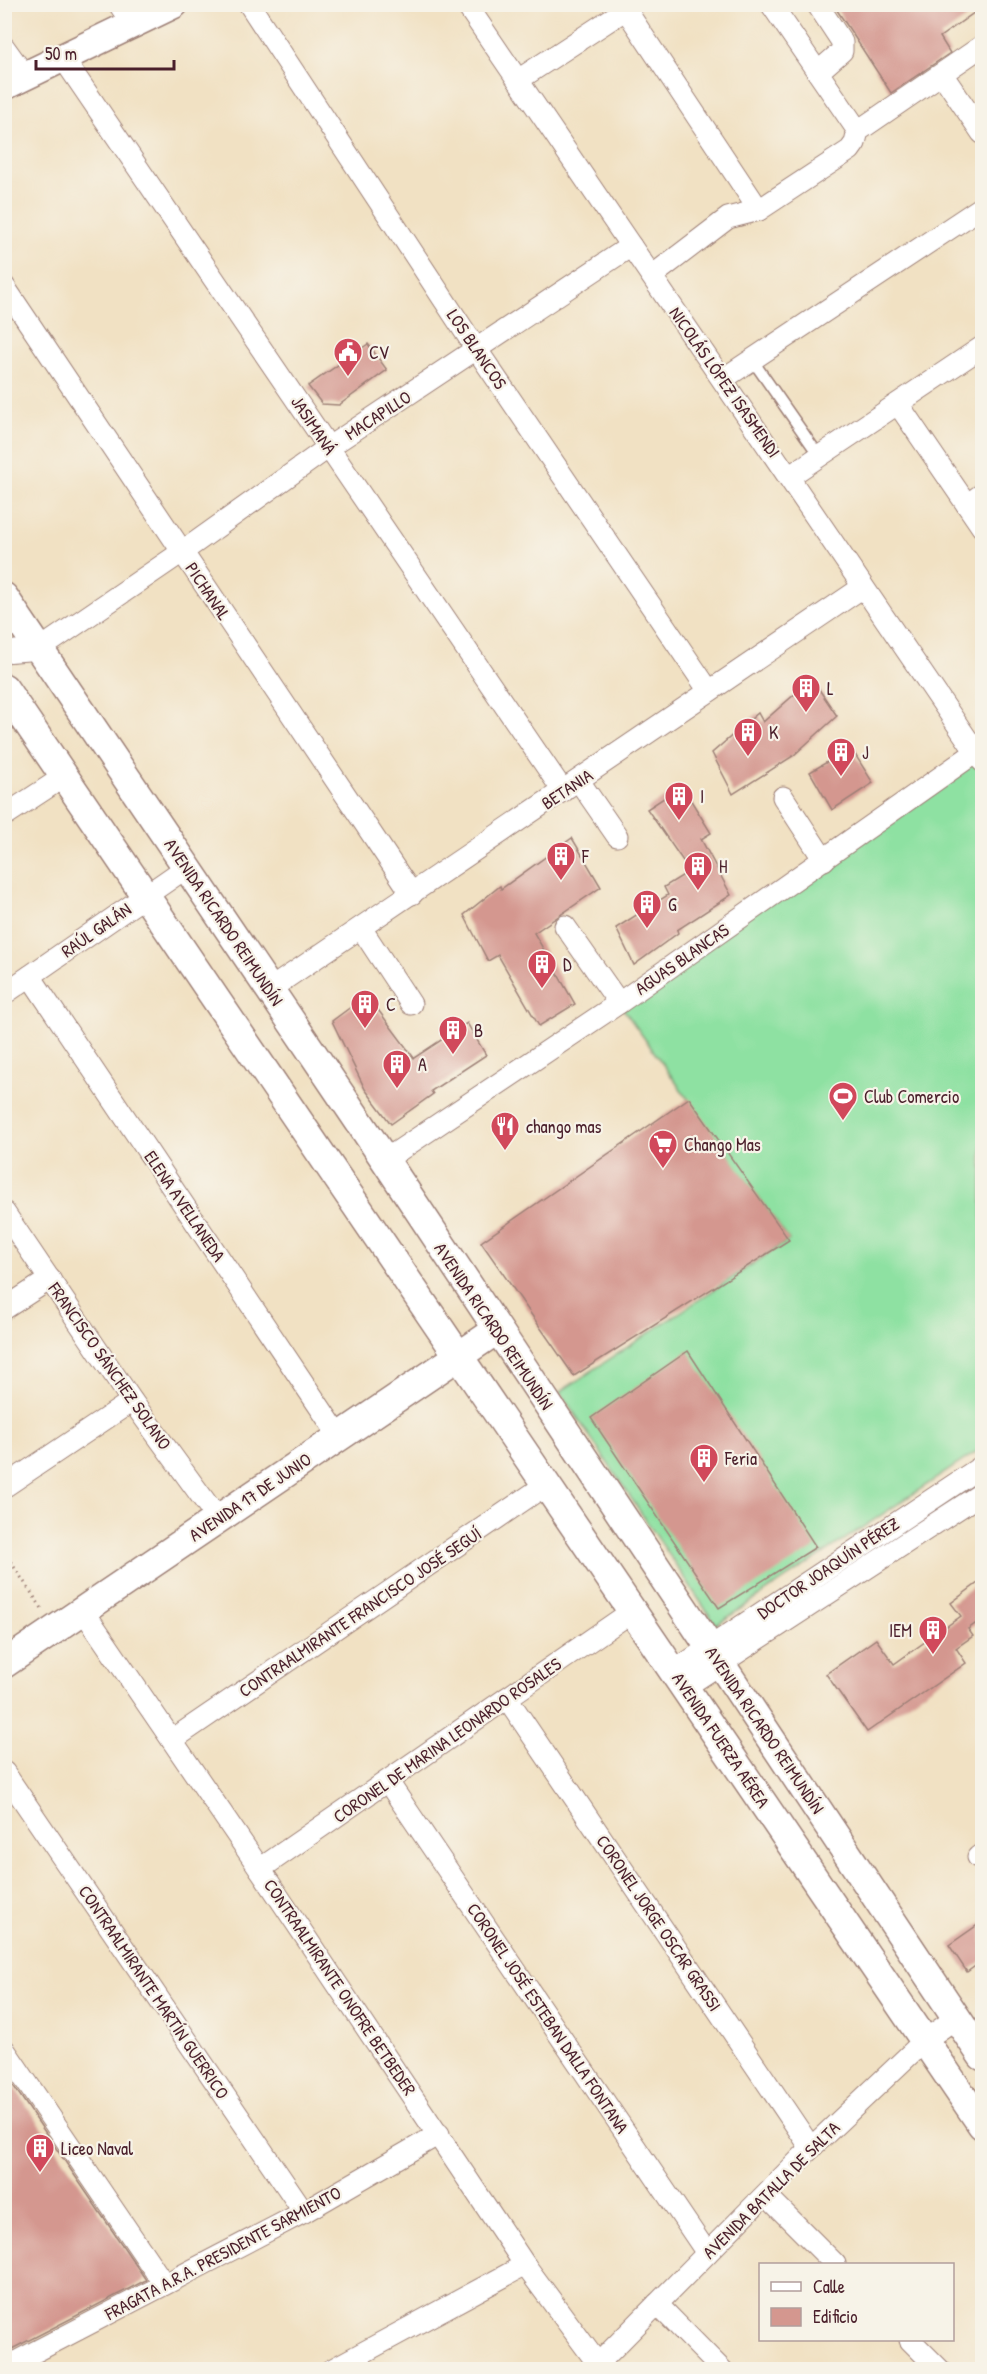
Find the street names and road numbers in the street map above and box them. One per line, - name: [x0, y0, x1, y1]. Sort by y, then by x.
- street label: NICOLÁS LÓPEZ ISASMENDI: [664, 302, 786, 462]
- street label: LOS BLANCOS: [441, 304, 513, 394]
- street label: MACAPILLO: [340, 384, 416, 446]
- street label: JASIMANÁ: [285, 391, 343, 459]
- street label: PICHANAL: [179, 557, 237, 625]
- street label: BETANIA: [536, 763, 598, 815]
- street label: AVENIDA RICARDO REIMUNDÍN: [159, 833, 289, 1011]
- street label: RAÚL GALÁN: [56, 897, 136, 963]
- street label: AGUAS BLANCAS: [630, 917, 734, 1001]
- street label: ELENA AVELLANEDA: [139, 1146, 232, 1267]
- street label: AVENIDA RICARDO REIMUNDÍN: [429, 1237, 559, 1415]
- street label: FRANCISCO SÁNCHEZ SOLANO: [42, 1276, 177, 1455]
- street label: AVENIDA 17 DE JUNIO: [184, 1447, 316, 1547]
- street label: DOCTOR JOAQUÍN PÉREZ: [752, 1511, 904, 1625]
- street label: CONTRAALMIRANTE FRANCISCO JOSÉ SEGUÍ: [234, 1521, 486, 1703]
- street label: AVENIDA RICARDO REIMUNDÍN: [700, 1641, 830, 1819]
- street label: CORONEL DE MARINA LEONARDO ROSALES: [328, 1651, 566, 1829]
- street label: AVENIDA FUERZA AÉREA: [666, 1667, 776, 1813]
- street label: CORONEL JORGE OSCAR GRASSI: [591, 1830, 727, 2016]
- street label: CONTRAALMIRANTE ONOFRE BETBEDER: [258, 1874, 422, 2100]
- street label: CONTRAALMIRANTE MARTÍN GUERRICO: [73, 1880, 235, 2104]
- street label: CORONEL JOSÉ ESTEBAN DALLA FONTANA: [461, 1898, 635, 2138]
- street label: AVENIDA BATALLA DE SALTA: [697, 2116, 845, 2264]
- street label: FRAGATA A.R.A. PRESIDENTE SARMIENTO: [100, 2180, 345, 2326]

